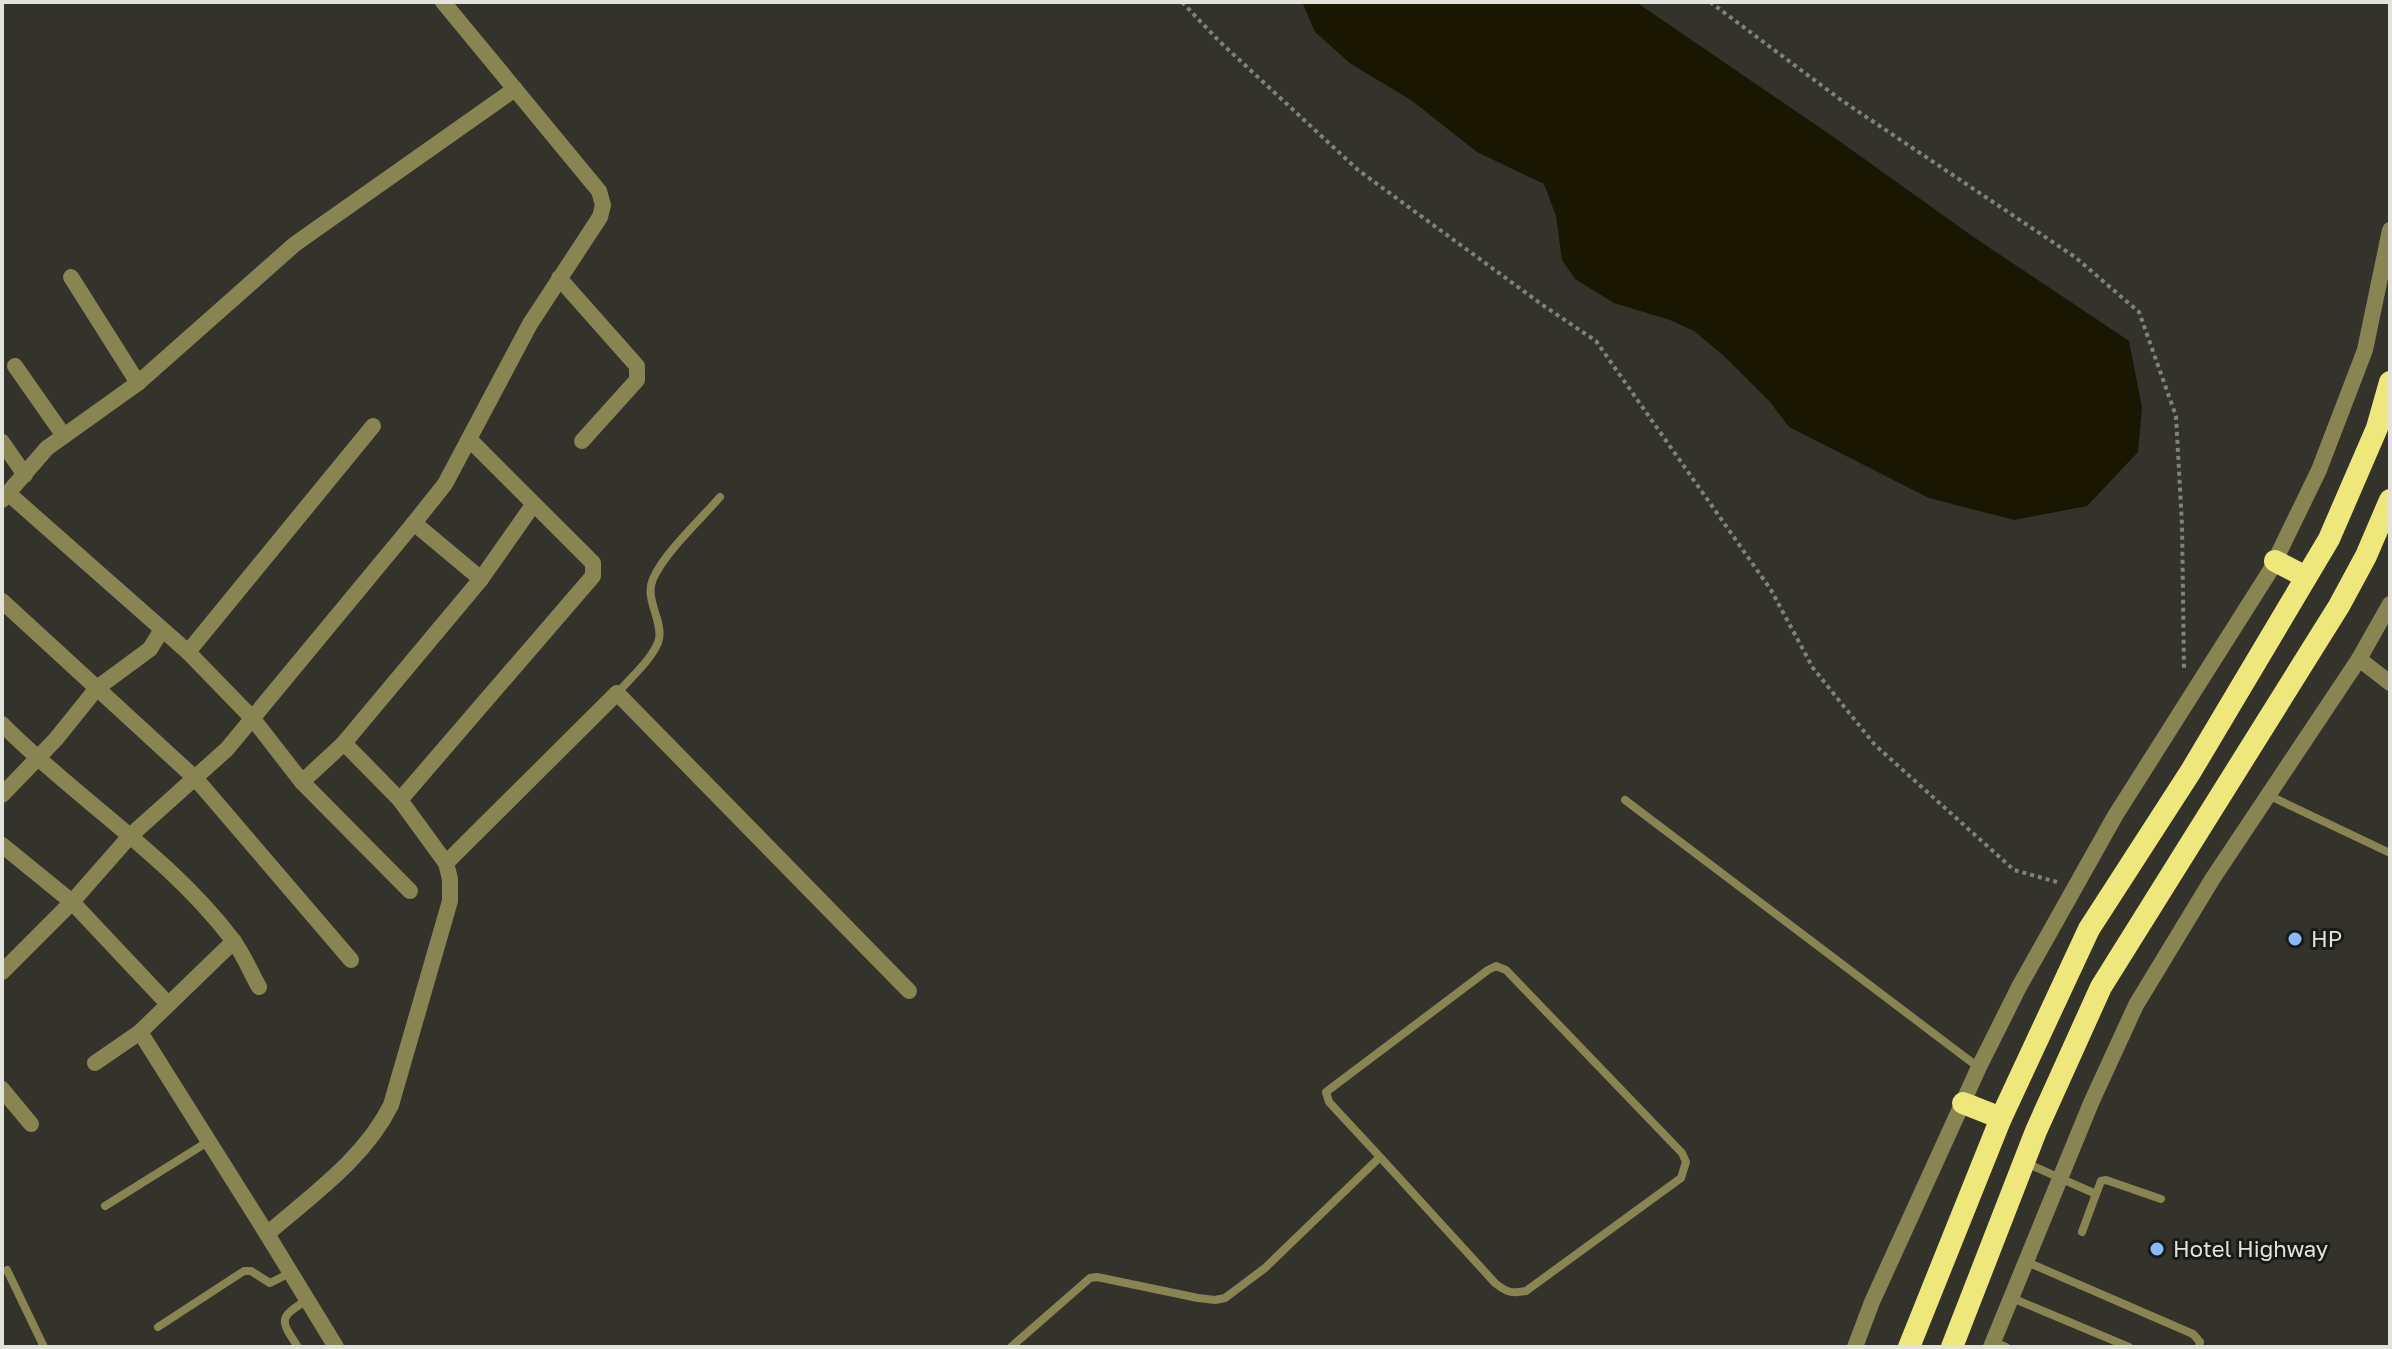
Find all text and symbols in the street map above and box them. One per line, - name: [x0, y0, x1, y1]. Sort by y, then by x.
- place label: HP: [2311, 925, 2342, 952]
- marker: HP: [2286, 930, 2304, 948]
- place label: Hotel Highway: [2173, 1235, 2328, 1262]
- marker: Hotel Highway: [2148, 1240, 2166, 1258]

